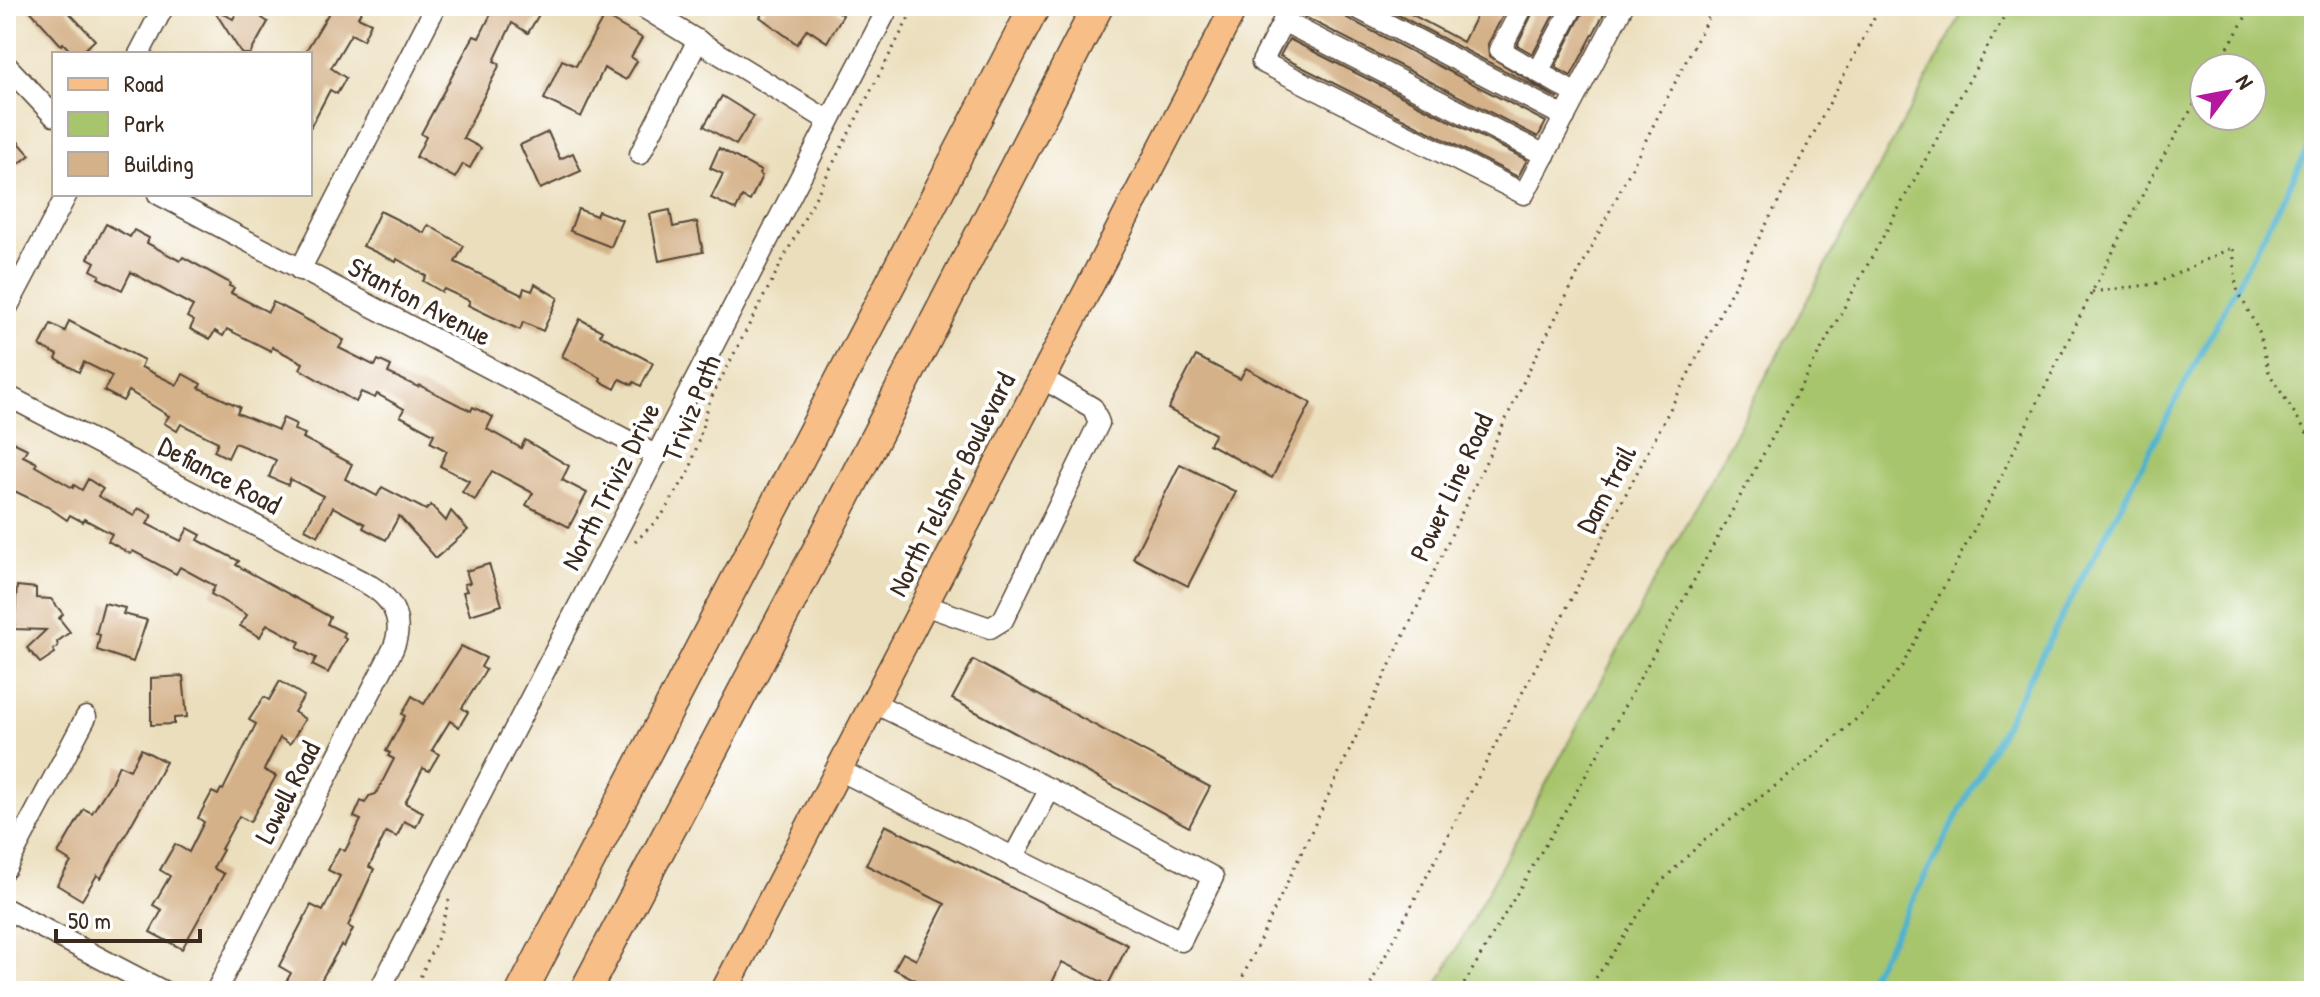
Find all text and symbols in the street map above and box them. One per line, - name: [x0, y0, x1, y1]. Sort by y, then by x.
- legend: [52, 52, 312, 196]
- north arrow: [2188, 52, 2268, 132]
- text: Road: [124, 67, 163, 99]
- text: N: [2229, 68, 2261, 95]
- text: Park: [124, 107, 164, 139]
- text: Building: [124, 147, 194, 179]
- street label: Stanton Avenue: [342, 247, 498, 355]
- street label: Triviz Path: [652, 349, 730, 467]
- street label: North Telshor Boulevard: [878, 365, 1024, 603]
- street label: North Triviz Drive: [551, 396, 669, 576]
- street label: Power Line Road: [1400, 407, 1502, 567]
- street label: Defiance Road: [152, 427, 288, 523]
- street label: Dam trail: [1567, 438, 1645, 540]
- street label: Lowell Road: [245, 734, 329, 850]
- scale bar: [56, 893, 200, 943]
- text: 50 m: [68, 904, 111, 936]

